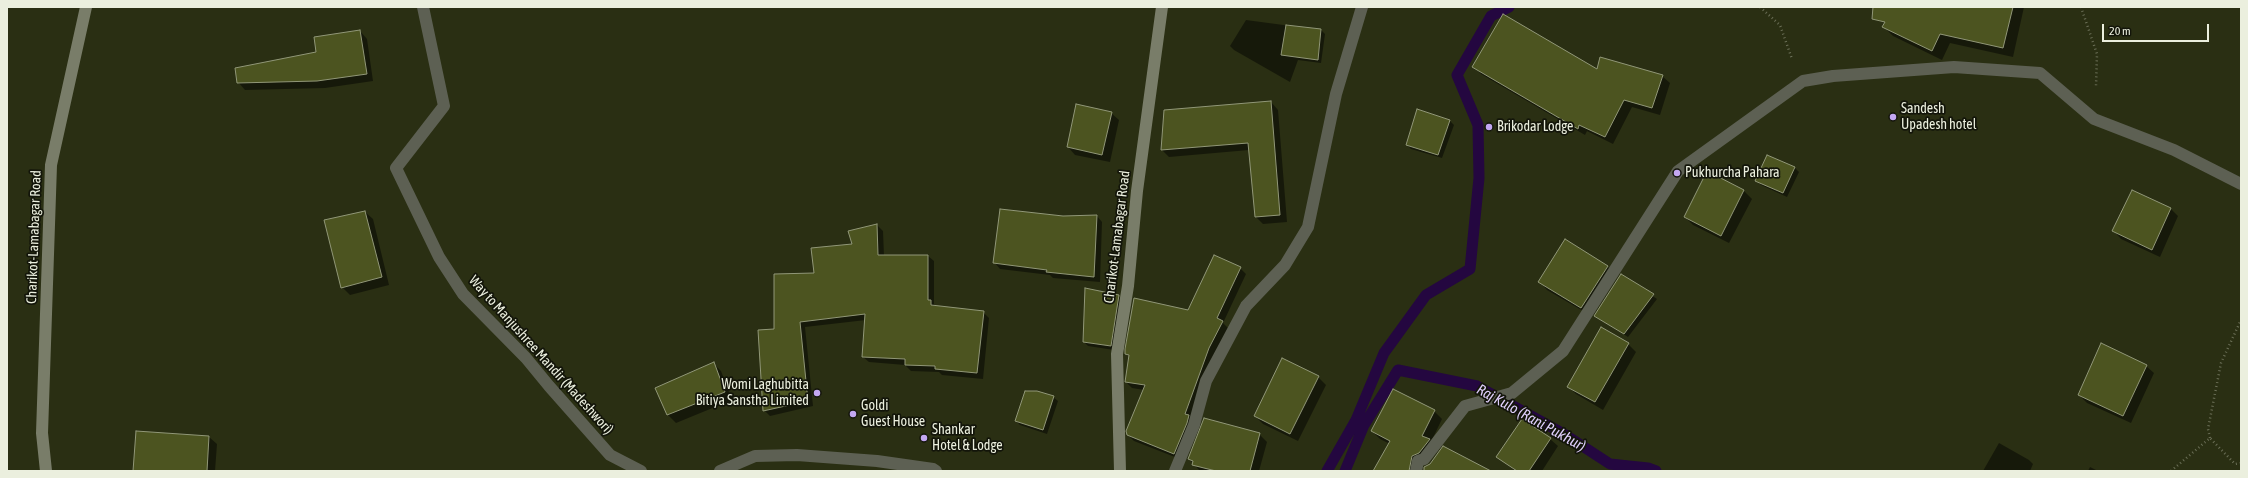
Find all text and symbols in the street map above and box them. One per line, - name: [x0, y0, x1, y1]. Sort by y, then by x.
- scale bar: [2104, 16, 2211, 42]
- text: 20 m: [2109, 24, 2131, 38]
- place label: Sandesh Upadesh hotel: [1901, 101, 1976, 134]
- marker: Sandesh Upadesh hotel: [1888, 112, 1898, 122]
- place label: Brikodar Lodge: [1497, 119, 1573, 135]
- marker: Brikodar Lodge: [1484, 122, 1494, 132]
- place label: Pukhurcha Pahara: [1685, 165, 1780, 181]
- marker: Pukhurcha Pahara: [1672, 168, 1682, 178]
- street label: Charikot-Lamabagar Road: [23, 170, 45, 304]
- street label: Charikot-Lamabagar Road: [1101, 170, 1133, 304]
- street label: Way to Manjushree Mandir (Madeshwori): [465, 272, 617, 438]
- place label: Womi Laghubitta Bitiya Sanstha Limited: [696, 377, 809, 410]
- water label: Raj Kulo (Rani Pukhur): [1473, 381, 1589, 455]
- marker: Womi Laghubitta Bitiya Sanstha Limited: [812, 388, 822, 398]
- place label: Goldi Guest House: [861, 398, 925, 430]
- marker: Goldi Guest House: [848, 409, 858, 419]
- place label: Shankar Hotel & Lodge: [932, 422, 1003, 454]
- marker: Shankar Hotel & Lodge: [919, 433, 929, 443]

